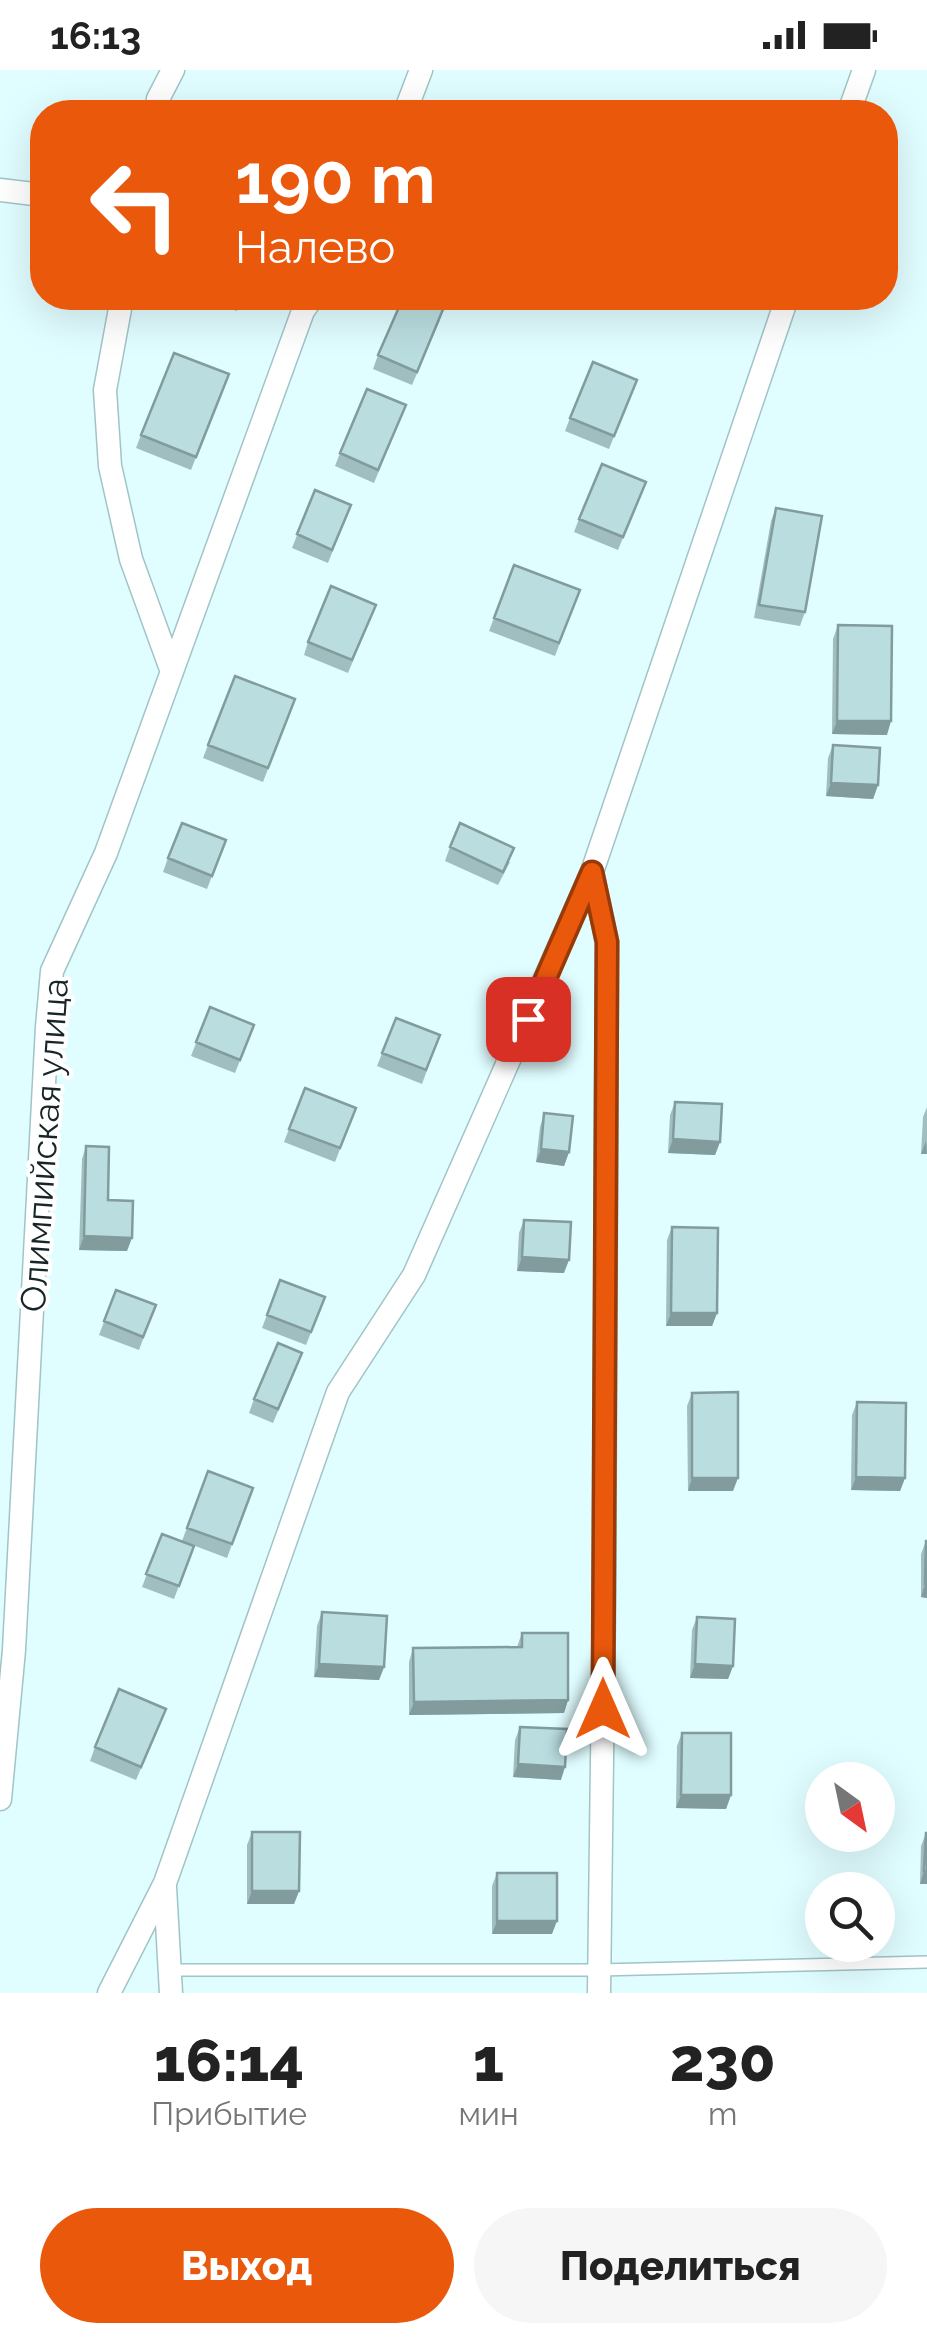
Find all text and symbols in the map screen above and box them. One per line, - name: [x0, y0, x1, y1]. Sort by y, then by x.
- text: 16:13: [50, 13, 141, 58]
- text: 190 m: [235, 137, 436, 219]
- icon: left: [70, 140, 200, 270]
- text: Налево: [235, 221, 395, 274]
- street label: Олимпийская улица: [12, 977, 76, 1313]
- pin: [486, 977, 571, 1062]
- icon: arrive: [501, 992, 556, 1047]
- position arrow: [551, 1657, 655, 1761]
- north arrow: [805, 1762, 895, 1852]
- map controls: [805, 1762, 895, 1962]
- button: search: [805, 1872, 895, 1962]
- text: 16:14: [154, 2025, 304, 2095]
- text: 1: [473, 2025, 504, 2095]
- text: 230: [670, 2025, 776, 2095]
- text: Прибытие: [151, 2095, 307, 2132]
- text: мин: [458, 2095, 519, 2132]
- text: m: [708, 2095, 737, 2132]
- button: Выход: [40, 2208, 454, 2323]
- button: Поделиться: [474, 2208, 887, 2323]

